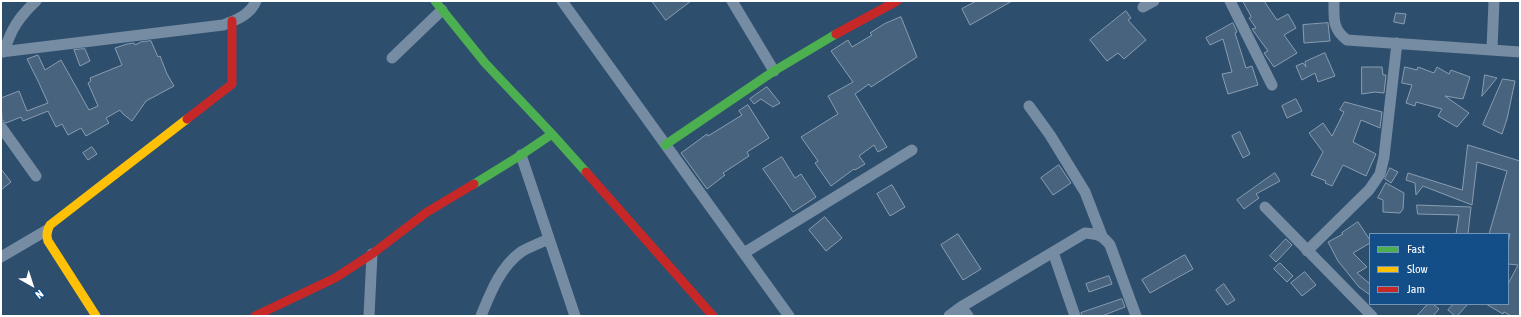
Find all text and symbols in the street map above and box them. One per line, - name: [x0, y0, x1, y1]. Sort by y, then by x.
- legend: [1369, 233, 1509, 305]
- text: Fast: [1407, 242, 1425, 256]
- text: Slow: [1407, 262, 1428, 276]
- north arrow: [12, 265, 52, 305]
- text: Jam: [1407, 282, 1425, 296]
- text: N: [33, 288, 46, 301]

